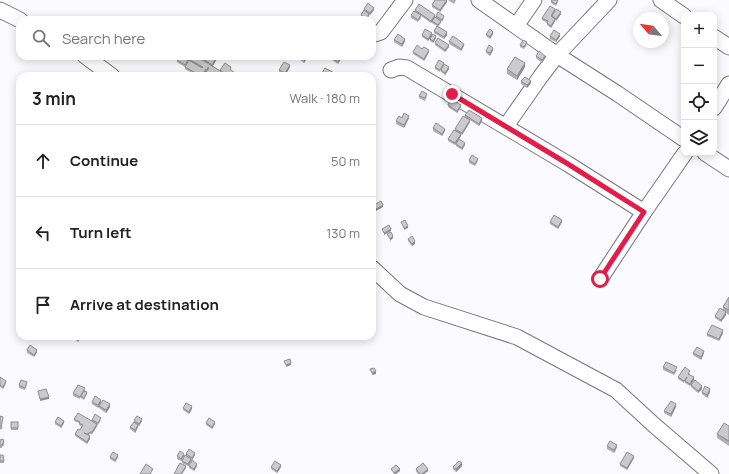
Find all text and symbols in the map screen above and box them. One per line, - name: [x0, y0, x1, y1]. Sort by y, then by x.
- north arrow: [633, 12, 669, 48]
- map controls: [681, 12, 717, 156]
- button: +: [681, 12, 717, 48]
- search box: [16, 16, 376, 60]
- icon: search: [30, 27, 52, 49]
- text: Search here: [62, 28, 145, 49]
- button: −: [681, 48, 717, 84]
- button: locate: [681, 84, 717, 120]
- route end: [443, 85, 461, 103]
- text: 3 min: [32, 87, 76, 110]
- text: Walk · 180 m: [289, 89, 360, 107]
- button: layers: [681, 120, 717, 156]
- icon: ahead: [32, 150, 54, 172]
- text: Continue: [70, 150, 138, 171]
- text: 50 m: [331, 152, 360, 170]
- icon: left: [32, 222, 54, 244]
- text: Turn left: [70, 222, 132, 243]
- text: 130 m: [326, 224, 360, 242]
- route start: [591, 270, 609, 288]
- icon: arrive: [32, 294, 54, 316]
- text: Arrive at destination: [70, 294, 219, 315]

